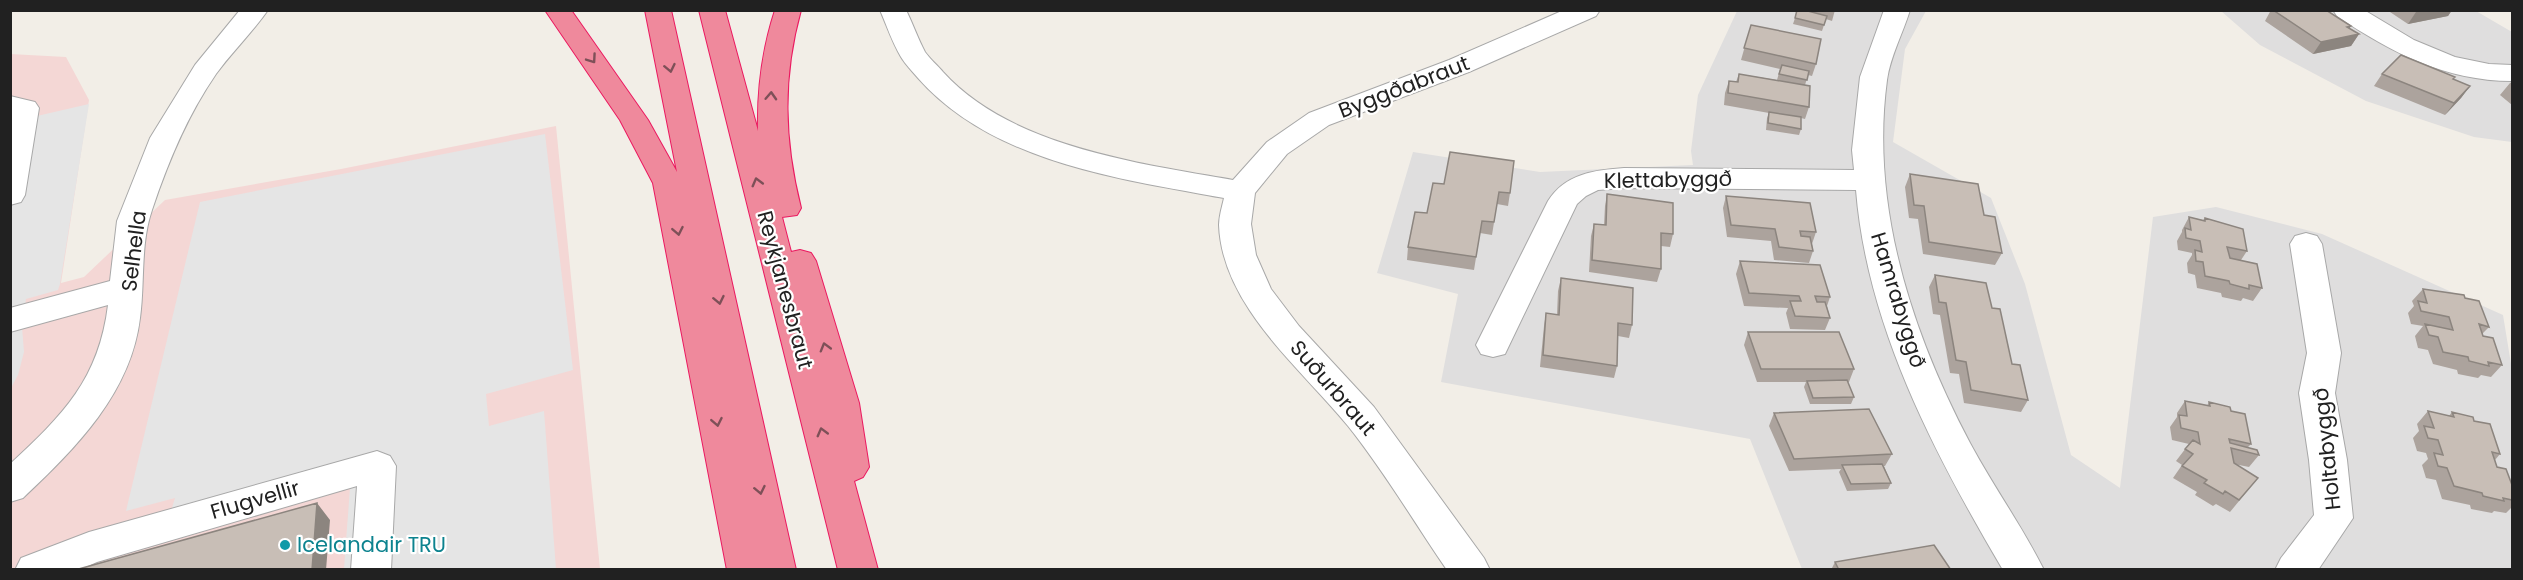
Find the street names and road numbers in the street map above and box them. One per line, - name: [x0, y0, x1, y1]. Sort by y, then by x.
- street label: Byggðabraut: [1334, 48, 1473, 125]
- street label: Klettabyggð: [1604, 164, 1732, 195]
- street label: Reykjanesbraut: [750, 208, 821, 372]
- street label: Selhella: [114, 209, 153, 293]
- street label: Hamrabyggð: [1864, 229, 1933, 371]
- street label: Suðurbraut: [1284, 334, 1383, 442]
- street label: Holtabyggð: [2306, 386, 2347, 512]
- street label: Flugvellir: [207, 473, 303, 526]

